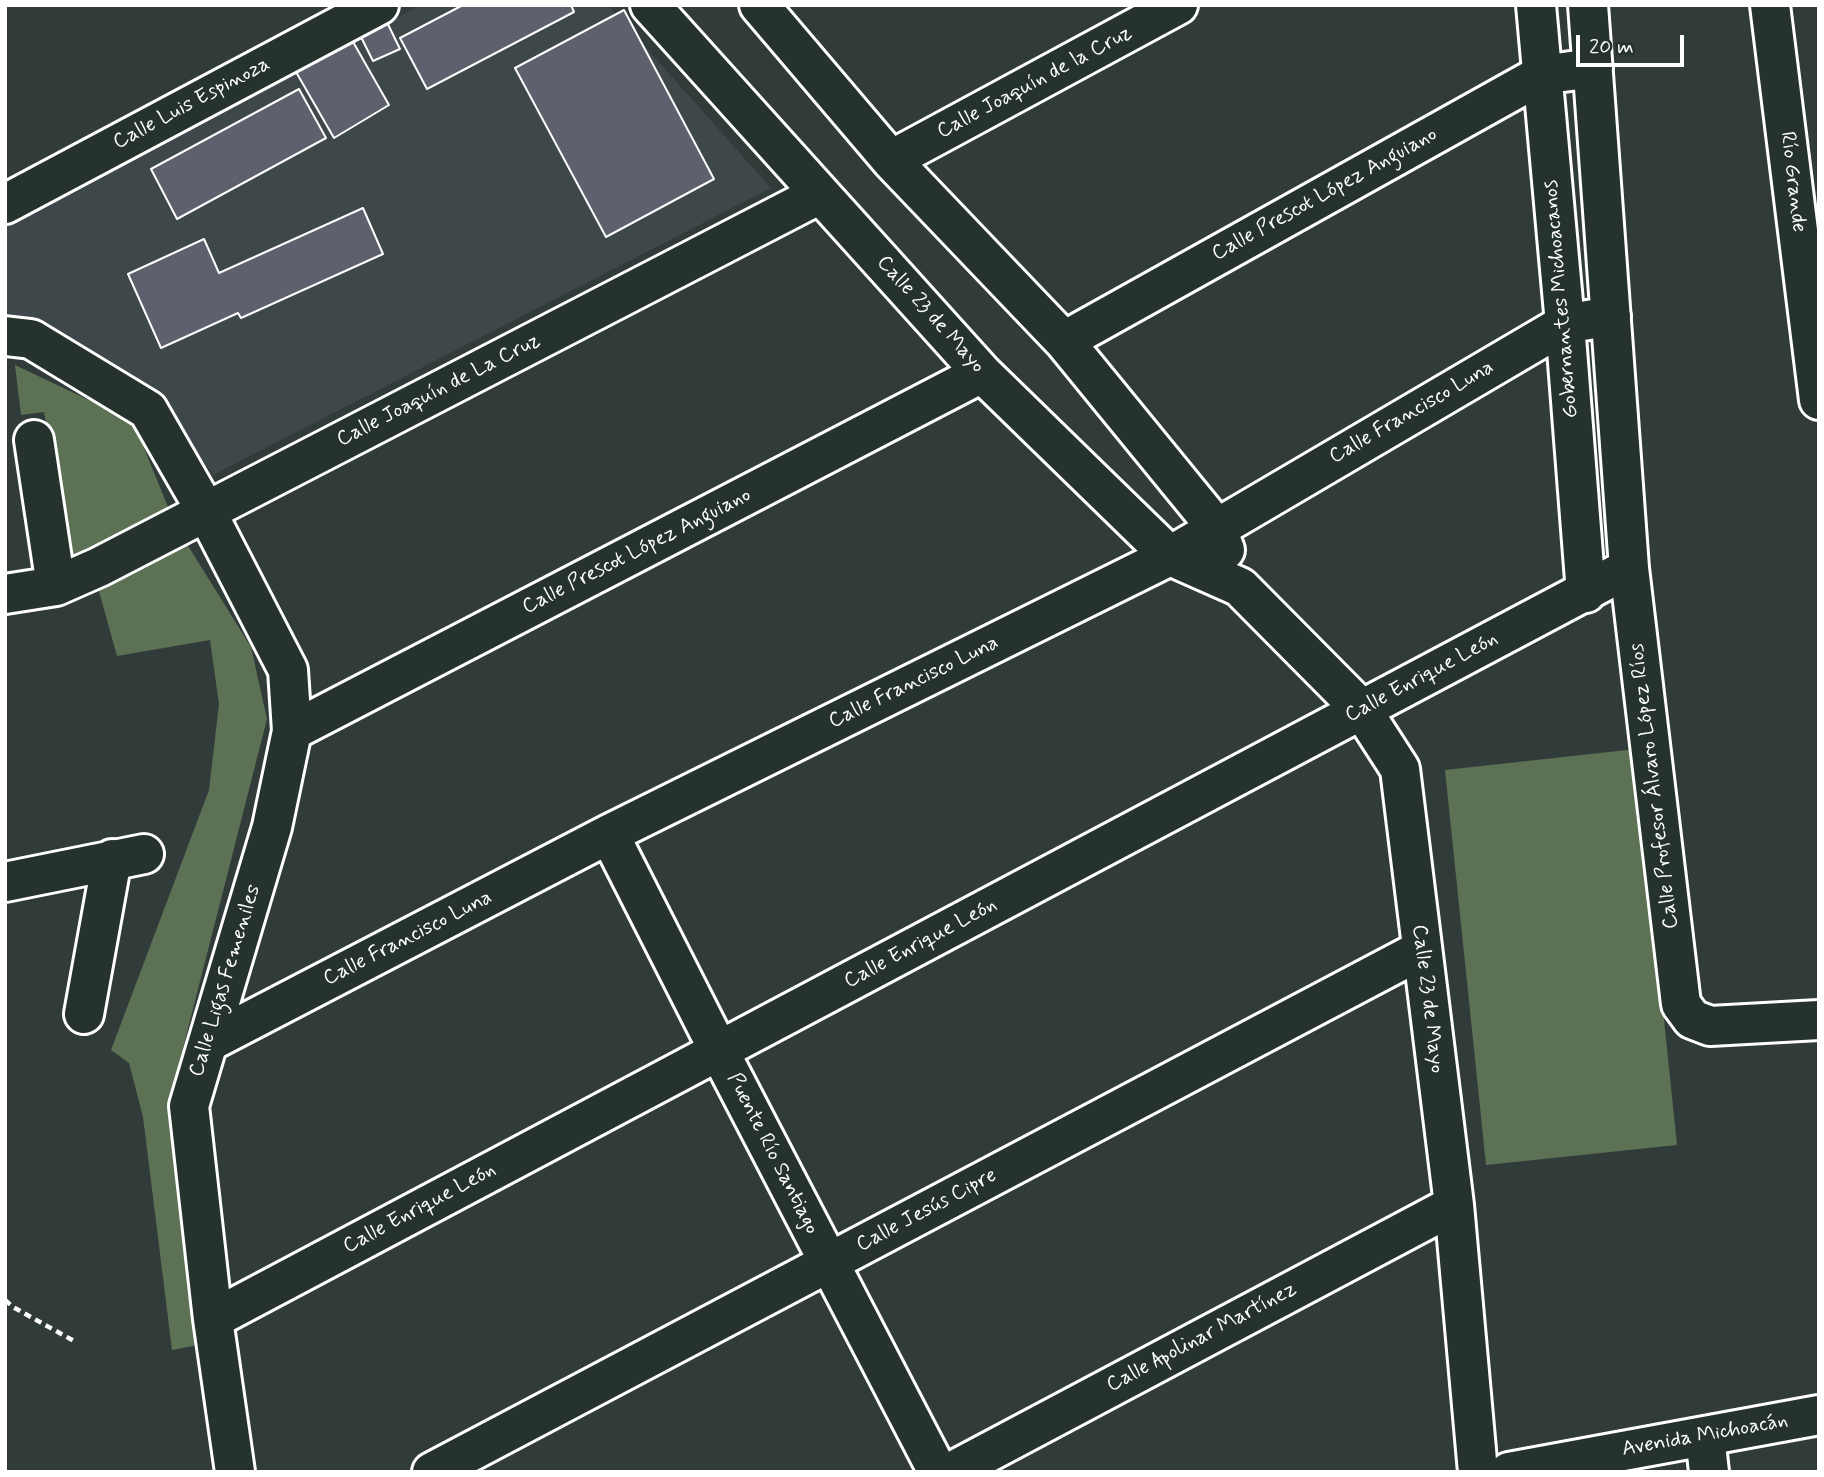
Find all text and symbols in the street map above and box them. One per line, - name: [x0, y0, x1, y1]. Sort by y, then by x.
- street label: Calle Joaquín de la Cruz: [933, 21, 1137, 145]
- scale bar: [1579, 21, 1688, 65]
- text: 20 m: [1589, 33, 1634, 61]
- street label: Calle Luis Espinoza: [109, 52, 275, 156]
- street label: Calle Prescot López Anguiano: [1208, 123, 1442, 267]
- street label: Río Grande: [1773, 130, 1811, 234]
- street label: Gobernantes Michoacanos: [1539, 179, 1585, 419]
- street label: Calle 23 de Mayo: [871, 251, 989, 379]
- street label: Calle Joaquín de La Cruz: [333, 329, 545, 453]
- street label: Calle Francisco Luna: [1325, 356, 1499, 470]
- street label: Calle Prescot López Anguiano: [518, 483, 756, 621]
- street label: Calle Enrique León: [1341, 627, 1503, 729]
- street label: Calle Francisco Luna: [825, 631, 1003, 735]
- street label: Calle Profesor Álvaro López Ríos: [1625, 642, 1685, 930]
- street label: Calle Ligas Femeniles: [185, 882, 267, 1080]
- street label: Calle Francisco Luna: [319, 886, 497, 992]
- street label: Calle Enrique León: [840, 893, 1002, 995]
- street label: Calle 23 de Mayo: [1405, 923, 1449, 1075]
- street label: Puente Río Santiago: [720, 1069, 824, 1239]
- street label: Calle Enrique León: [339, 1158, 501, 1260]
- street label: Calle Jesús Cipre: [853, 1163, 1001, 1259]
- street label: Calle Apolinar Martínez: [1103, 1277, 1301, 1399]
- street label: Avenida Michoacán: [1620, 1409, 1790, 1463]

